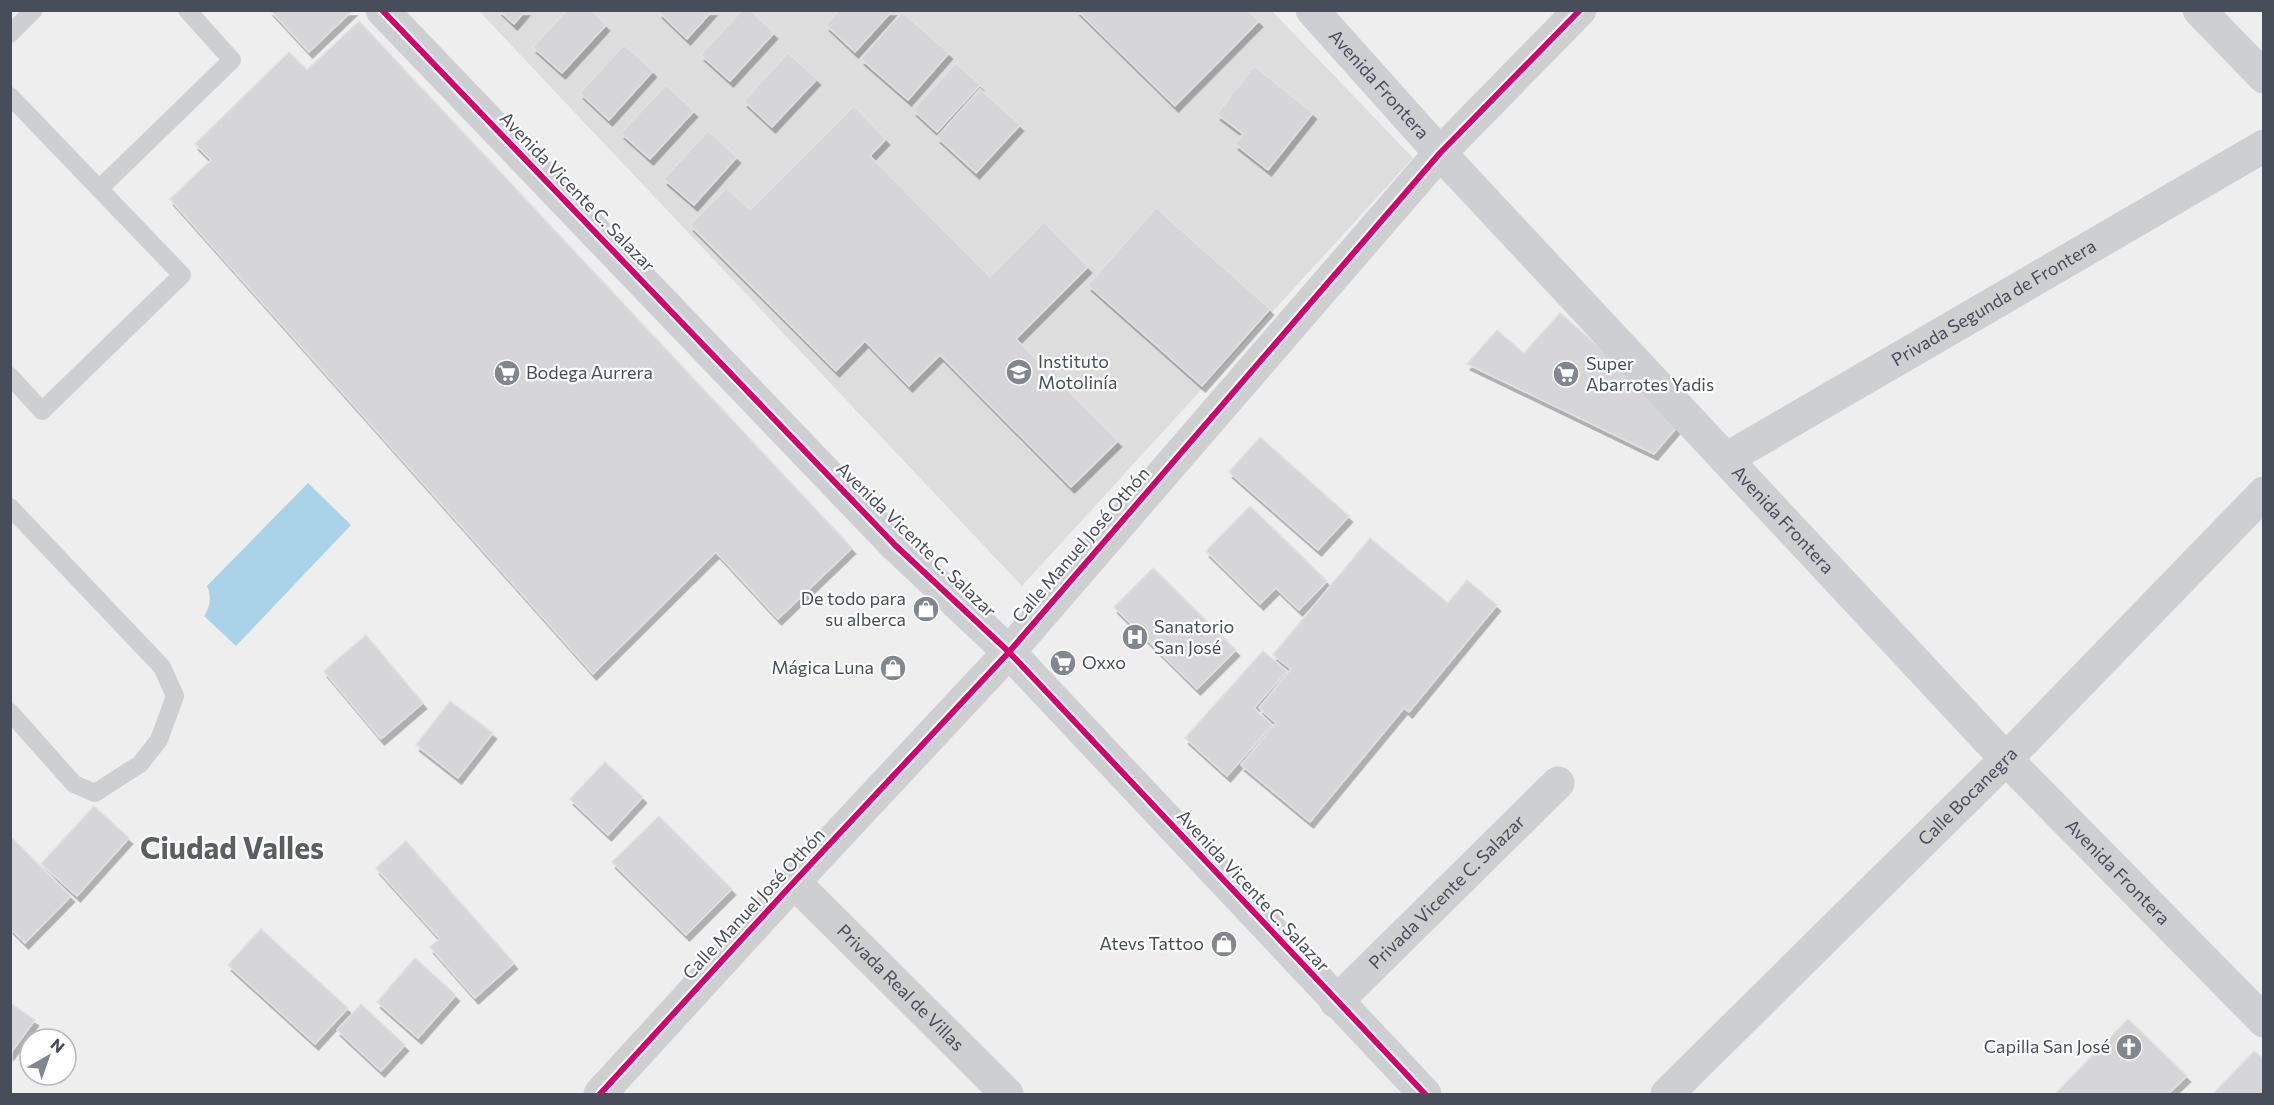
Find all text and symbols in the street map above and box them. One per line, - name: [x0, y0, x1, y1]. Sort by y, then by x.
- street label: Avenida Frontera: [1325, 24, 1434, 143]
- street label: Avenida Vicente C. Salazar: [496, 107, 660, 276]
- street label: Privada Segunda de Frontera: [1887, 234, 2100, 370]
- place label: Instituto Motolinía: [1038, 350, 1117, 393]
- place label: Super Abarrotes Yadis: [1586, 352, 1714, 395]
- school or university icon: Instituto Motolinía: [1004, 357, 1034, 387]
- supermarket icon: Bodega Aurrera: [492, 358, 522, 388]
- supermarket icon: Super Abarrotes Yadis: [1551, 359, 1581, 389]
- place label: Bodega Aurrera: [526, 361, 653, 383]
- street label: Avenida Vicente C. Salazar: [832, 457, 1001, 621]
- street label: Avenida Frontera: [1728, 461, 1839, 578]
- street label: Calle Manuel José Othón: [1007, 462, 1154, 627]
- place label: De todo para su alberca: [801, 587, 906, 630]
- shop icon: De todo para su alberca: [911, 594, 941, 624]
- place label: Sanatorio San José: [1154, 615, 1234, 658]
- hospital icon: Sanatorio San José: [1120, 622, 1150, 652]
- supermarket icon: Oxxo: [1048, 648, 1078, 678]
- place label: Oxxo: [1082, 651, 1126, 673]
- shop icon: Mágica Luna: [878, 653, 908, 683]
- place label: Mágica Luna: [771, 656, 874, 678]
- street label: Calle Bocanegra: [1913, 742, 2021, 850]
- street label: Avenida Vicente C. Salazar: [1173, 805, 1335, 976]
- street label: Privada Vicente C. Salazar: [1364, 810, 1529, 973]
- street label: Avenida Frontera: [2061, 814, 2175, 929]
- street label: Calle Manuel José Othón: [677, 823, 829, 983]
- district label: Ciudad Valles: [140, 828, 324, 865]
- street label: Privada Real de Villas: [833, 919, 969, 1055]
- shop icon: Atevs Tattoo: [1209, 929, 1239, 959]
- place label: Atevs Tattoo: [1099, 932, 1204, 954]
- north arrow: [18, 1027, 78, 1087]
- church icon: Capilla San José: [2114, 1032, 2144, 1062]
- text: N: [47, 1034, 69, 1056]
- place label: Capilla San José: [1984, 1035, 2110, 1057]

